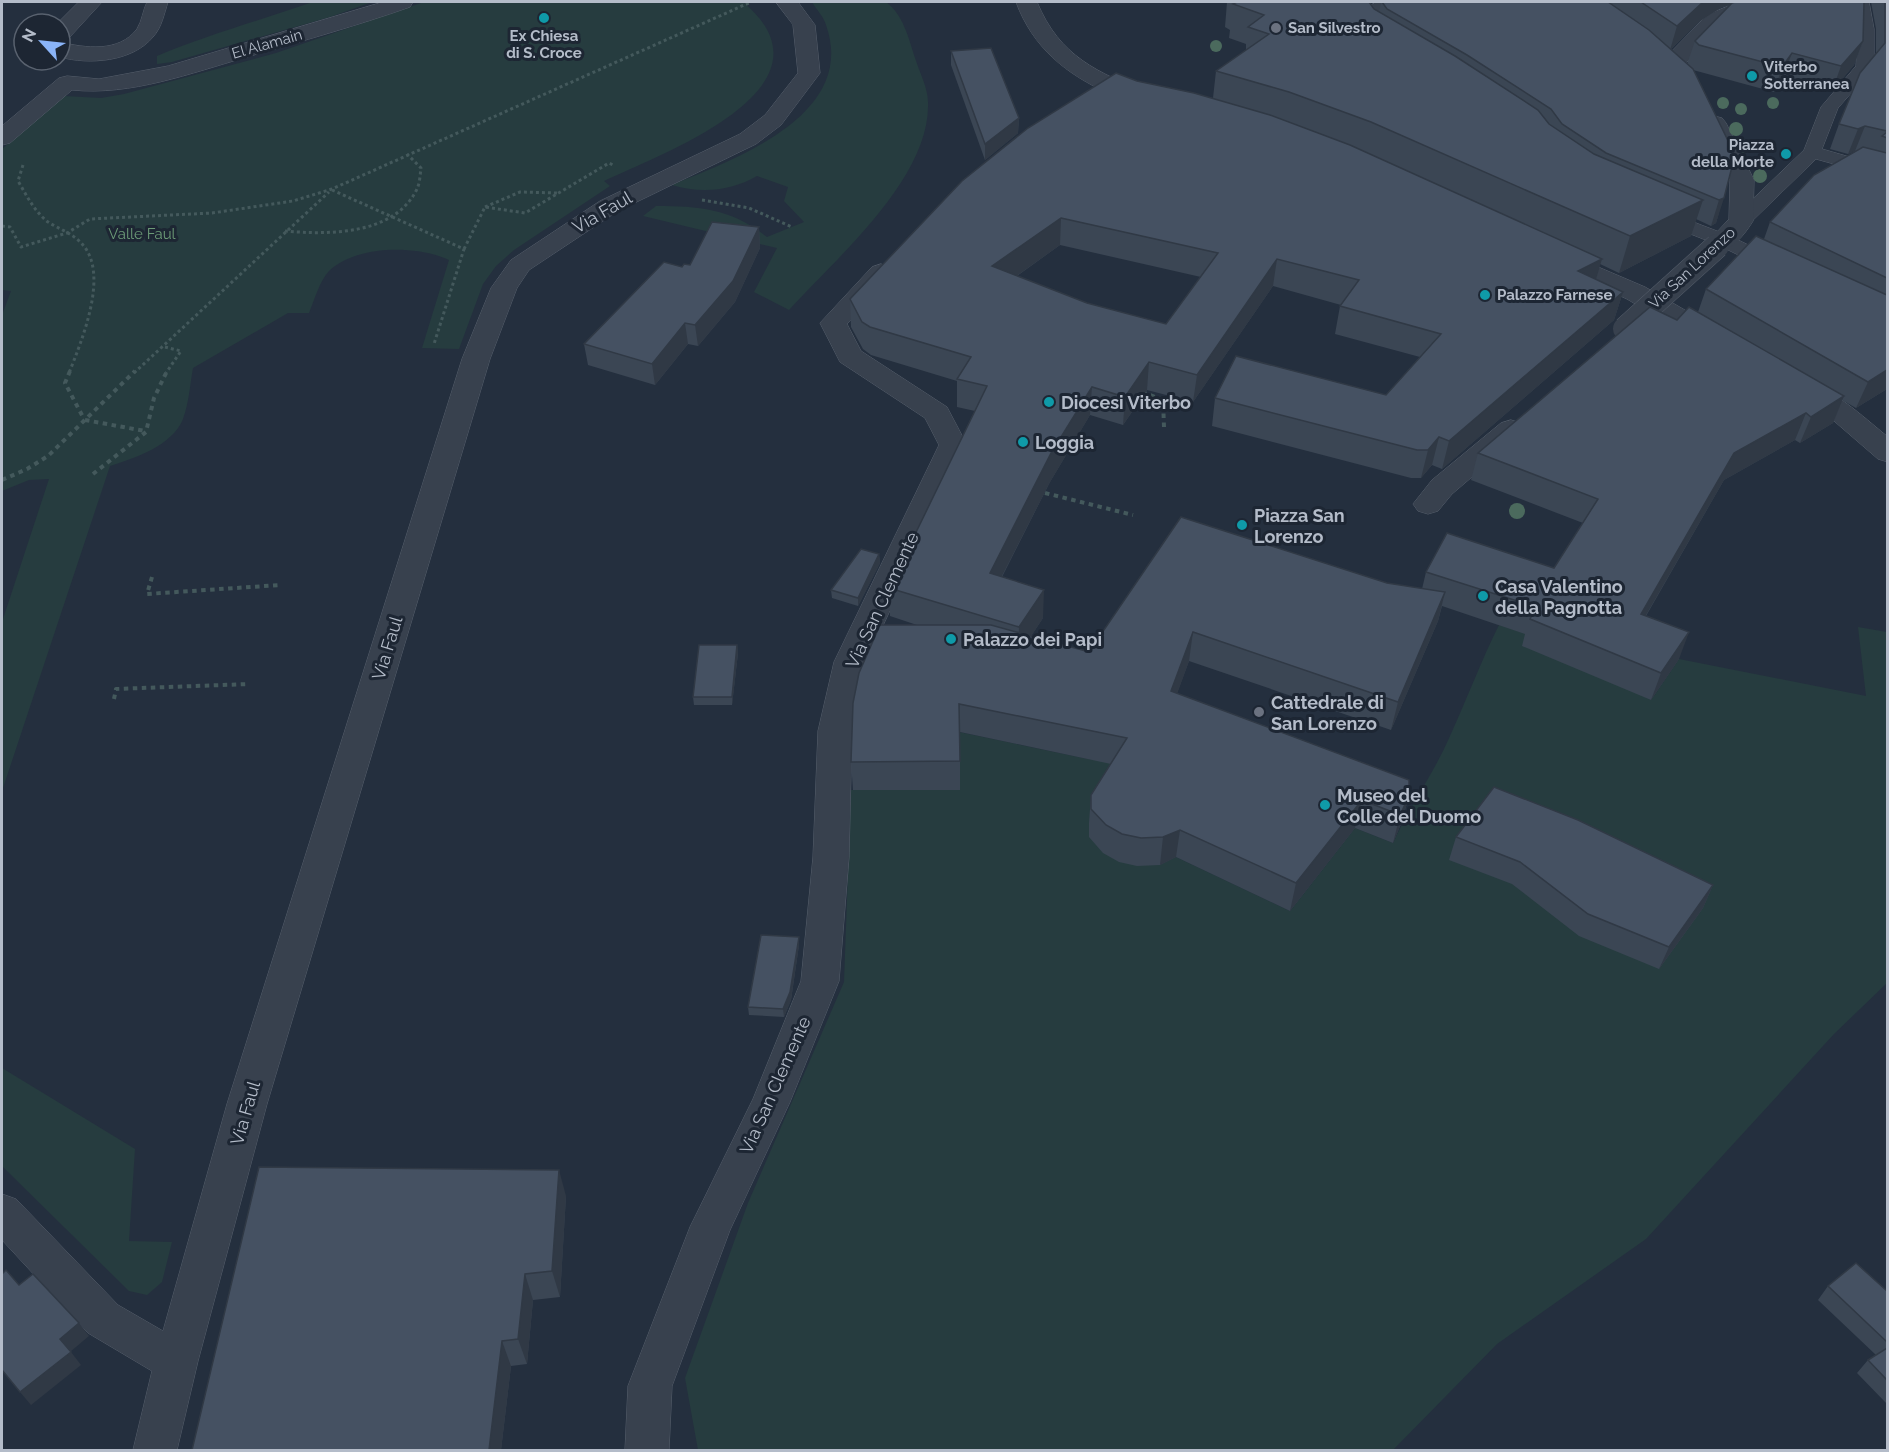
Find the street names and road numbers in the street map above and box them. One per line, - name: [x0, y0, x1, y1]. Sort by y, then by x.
- street label: El Alamain: [230, 25, 304, 63]
- street label: Via Faul: [568, 187, 636, 237]
- street label: Via San Lorenzo: [1645, 223, 1739, 313]
- street label: Via San Clemente: [841, 528, 923, 672]
- street label: Via Faul: [367, 614, 407, 682]
- street label: Via San Clemente: [735, 1013, 815, 1157]
- street label: Via Faul: [226, 1079, 264, 1147]

